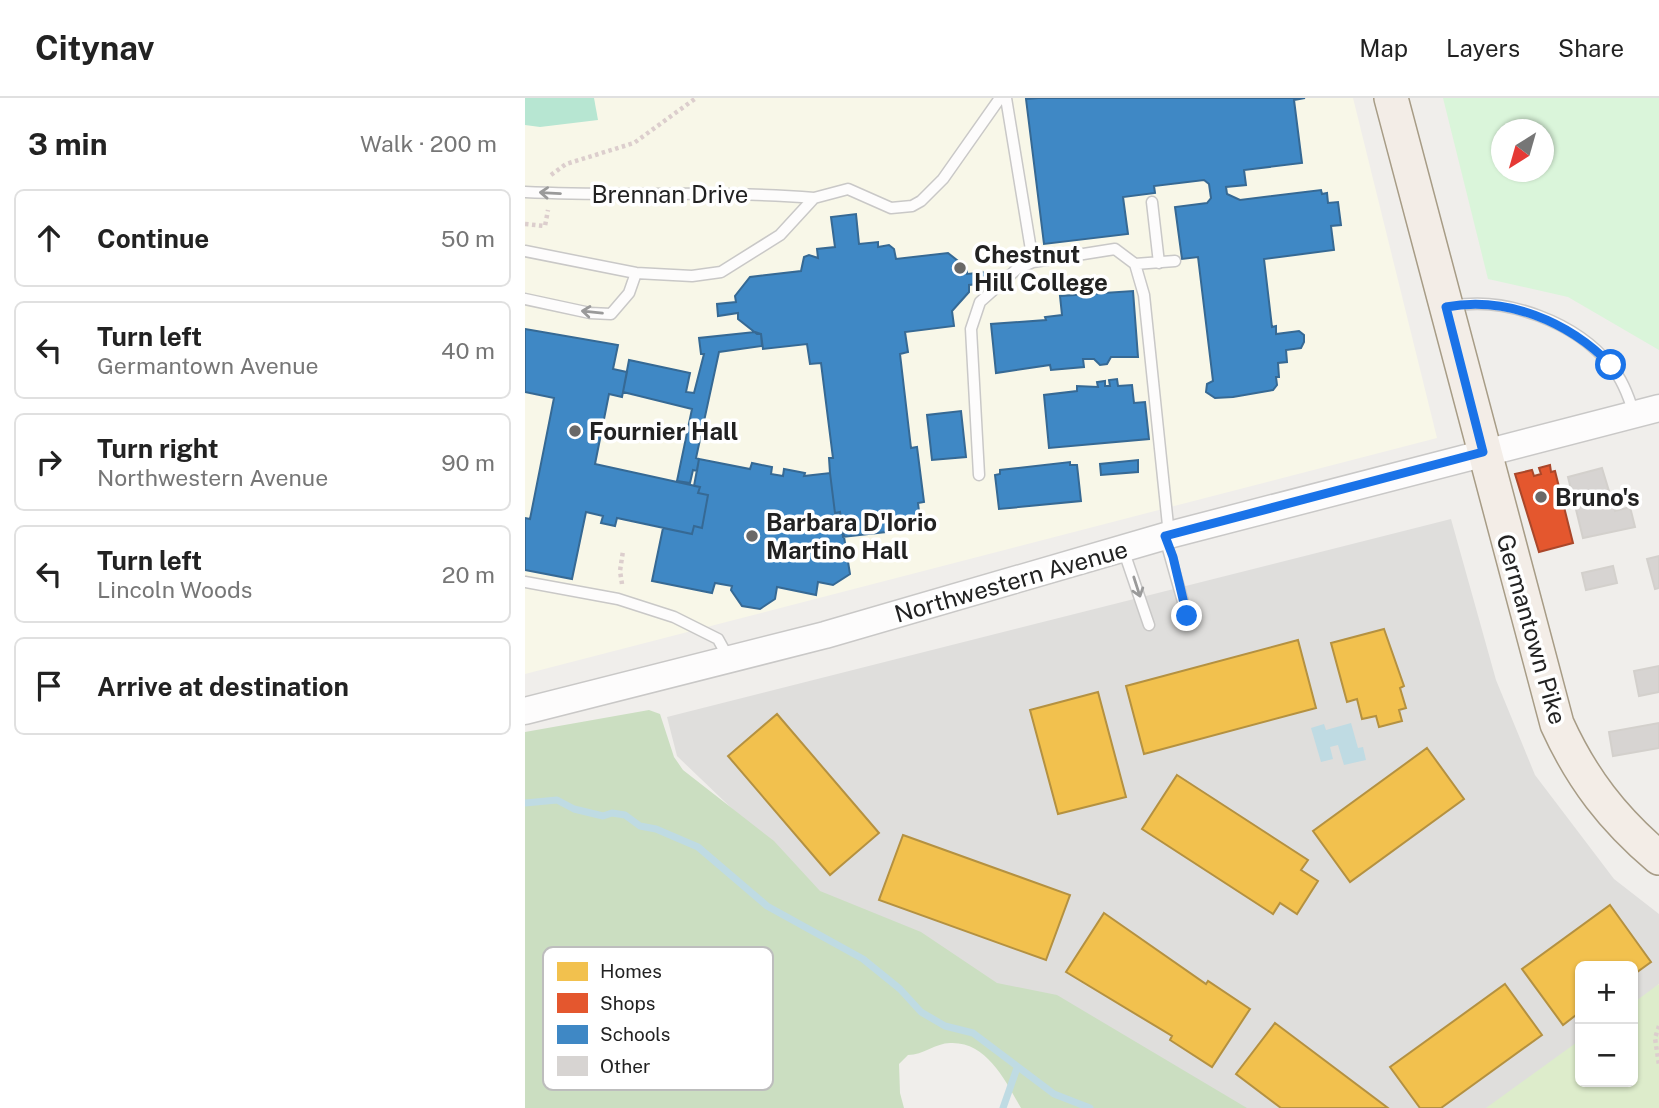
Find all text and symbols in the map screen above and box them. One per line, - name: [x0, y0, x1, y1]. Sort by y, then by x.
- text: Citynav: [35, 29, 155, 67]
- text: Map: [1359, 34, 1408, 62]
- text: Layers: [1446, 34, 1520, 62]
- text: Share: [1558, 34, 1624, 62]
- north arrow: [1491, 119, 1554, 182]
- text: 3 min: [28, 126, 107, 162]
- text: Walk · 200 m: [360, 130, 497, 157]
- street label: Brennan Drive: [592, 180, 748, 208]
- one-way arrow: [539, 186, 562, 199]
- icon: ahead: [30, 219, 68, 257]
- text: Continue: [97, 223, 209, 254]
- text: 50 m: [441, 225, 495, 252]
- place label: Chestnut Hill College: [974, 240, 1108, 296]
- marker: Chestnut Hill College: [952, 260, 968, 276]
- one-way arrow: [581, 305, 604, 318]
- text: Turn left: [97, 321, 202, 352]
- icon: left: [30, 331, 68, 369]
- text: 40 m: [441, 337, 495, 364]
- route start: [1595, 349, 1626, 380]
- text: Germantown Avenue: [97, 352, 319, 379]
- place label: Fournier Hall: [589, 417, 738, 445]
- marker: Fournier Hall: [567, 423, 583, 439]
- text: Turn right: [97, 433, 219, 464]
- icon: right: [30, 443, 68, 481]
- text: 90 m: [441, 449, 495, 476]
- text: Northwestern Avenue: [97, 464, 328, 491]
- place label: Bruno's: [1555, 483, 1640, 511]
- marker: Bruno's: [1533, 489, 1549, 505]
- place label: Barbara D'Iorio Martino Hall: [766, 508, 937, 564]
- marker: Barbara D'Iorio Martino Hall: [744, 528, 760, 544]
- street label: Germantown Pike: [1491, 531, 1573, 727]
- street label: Northwestern Avenue: [891, 534, 1131, 628]
- text: Turn left: [97, 545, 202, 576]
- icon: left: [30, 555, 68, 593]
- text: 20 m: [442, 561, 495, 588]
- one-way arrow: [1132, 575, 1144, 597]
- text: Lincoln Woods: [97, 576, 252, 603]
- route end: [1171, 600, 1202, 631]
- icon: arrive: [30, 667, 68, 705]
- text: Arrive at destination: [97, 671, 349, 702]
- legend: [543, 947, 773, 1090]
- text: Homes: [600, 960, 662, 982]
- map controls: [1575, 961, 1638, 1087]
- button: +: [1575, 961, 1638, 1024]
- text: Shops: [600, 992, 655, 1014]
- text: Schools: [600, 1023, 670, 1045]
- button: −: [1575, 1024, 1638, 1087]
- text: Other: [600, 1055, 650, 1077]

